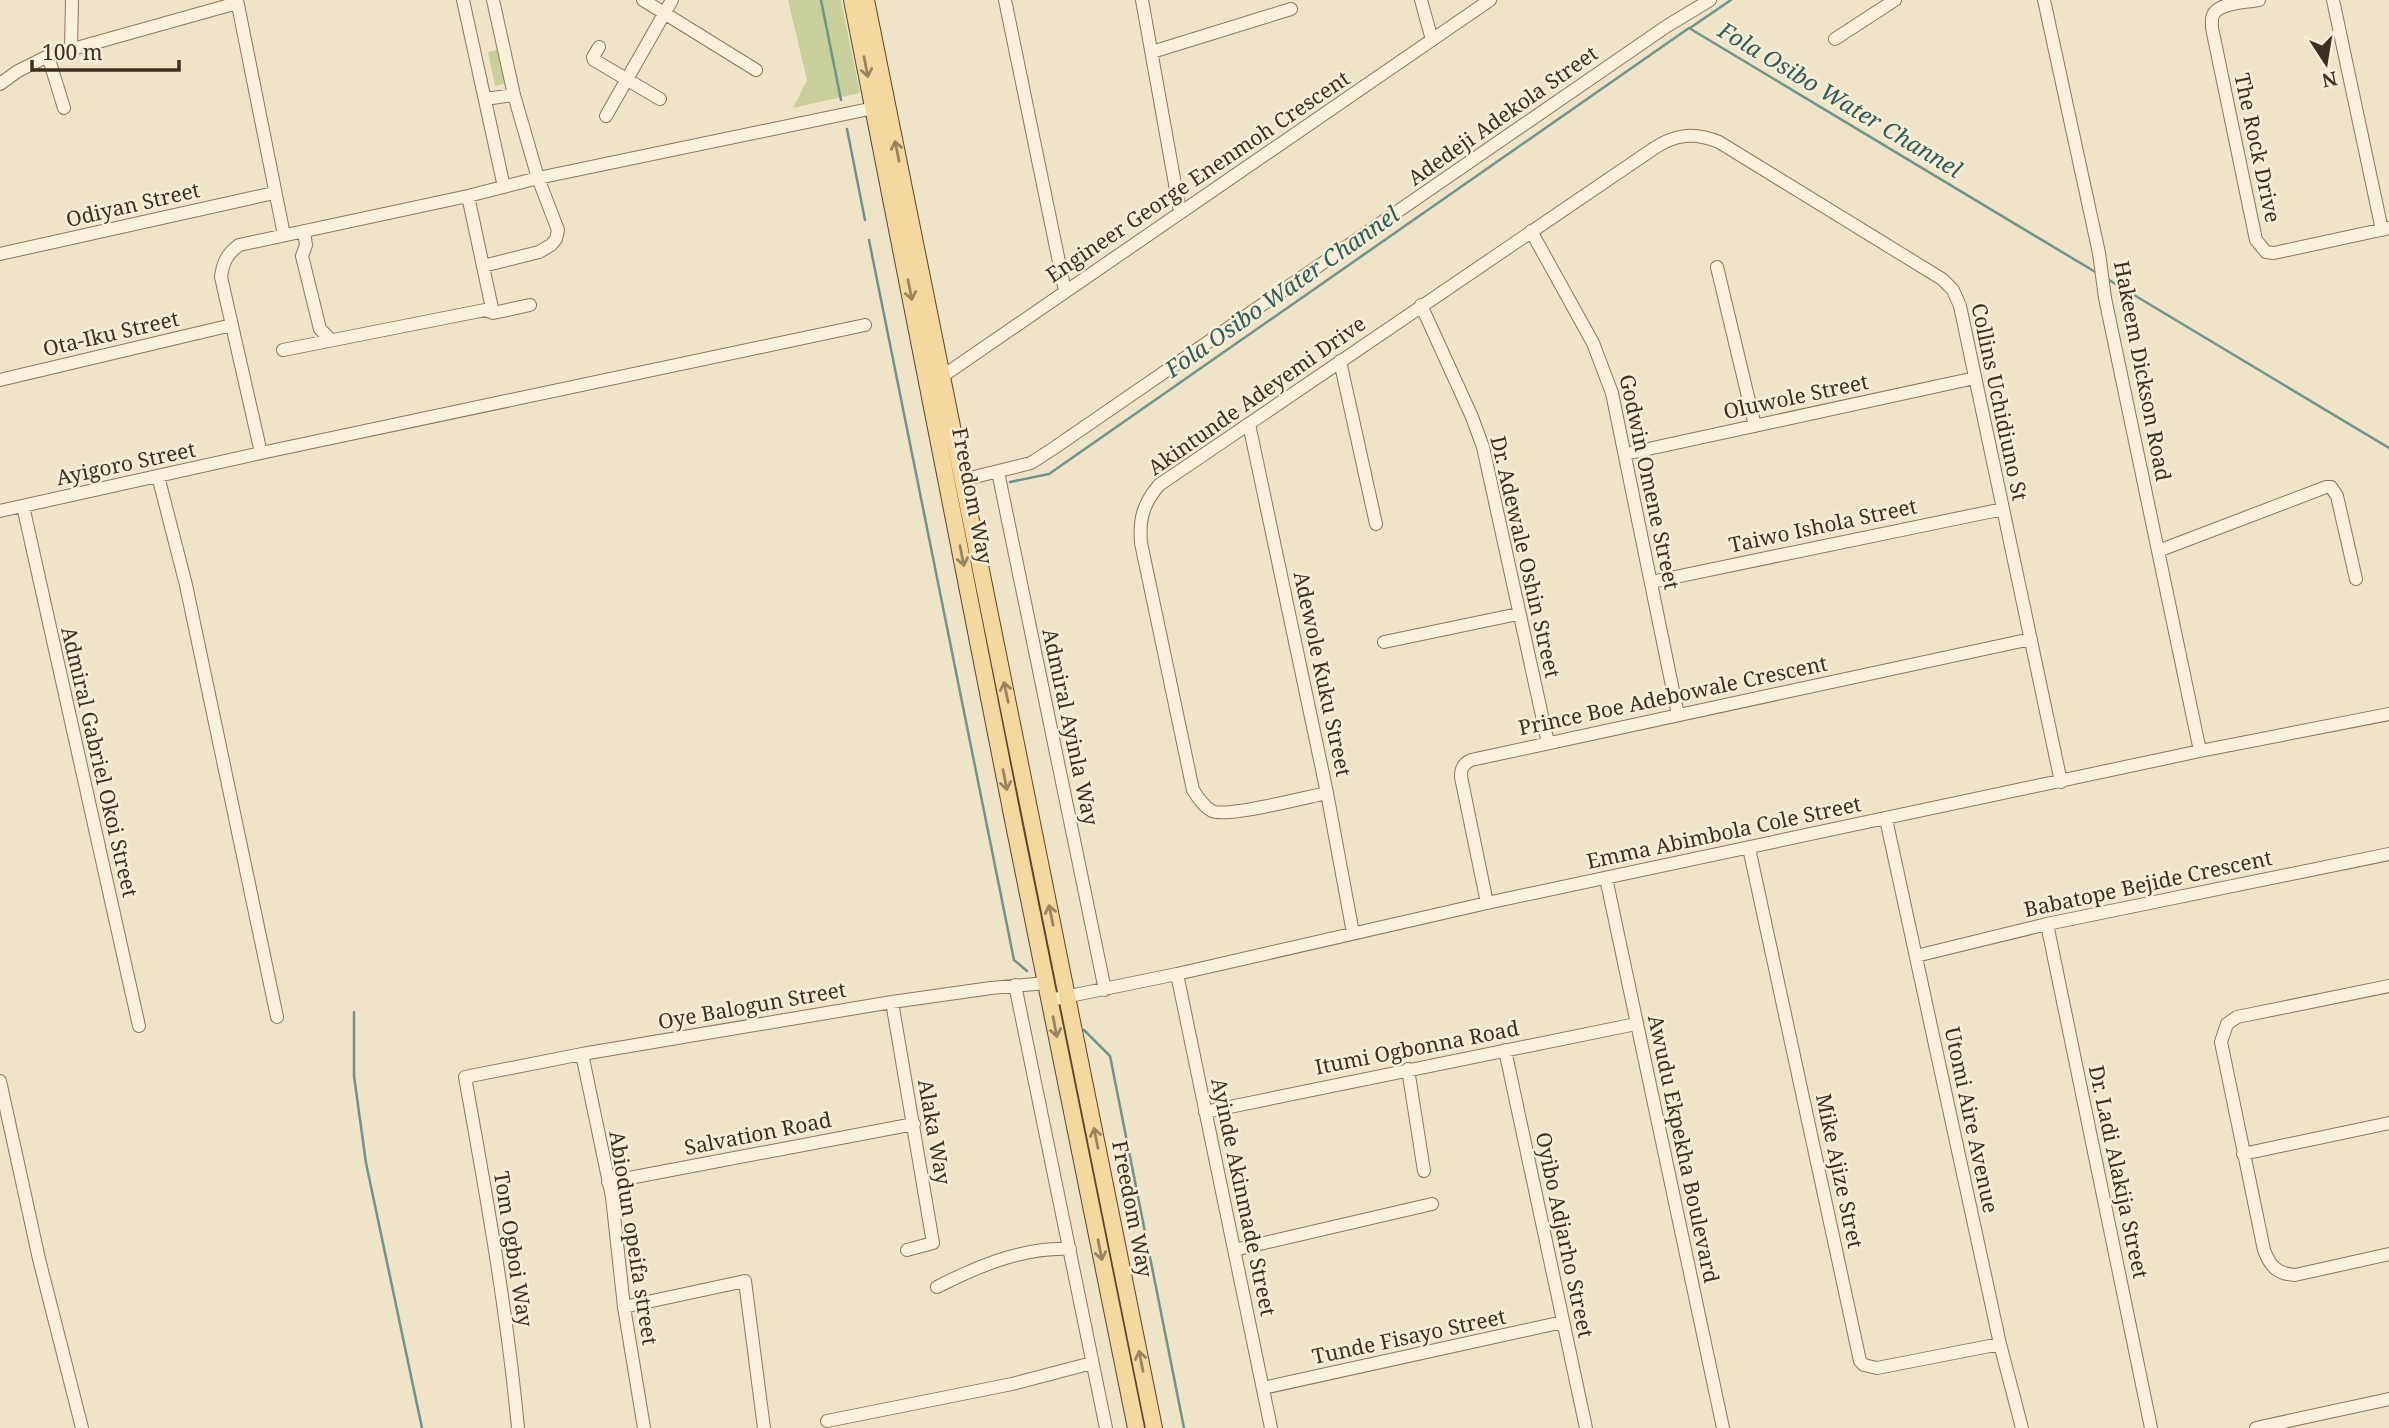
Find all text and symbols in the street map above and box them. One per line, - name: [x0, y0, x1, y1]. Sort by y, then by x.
- water label: Fola Osibo Water Channel: [1712, 13, 1968, 185]
- scale bar: [32, 28, 178, 72]
- north arrow: [2291, 28, 2361, 98]
- text: 100 m: [42, 38, 103, 66]
- street label: Adedeji Adekola Street: [1402, 39, 1603, 191]
- one-way arrow: [859, 55, 873, 78]
- street label: Engineer George Enenmoh Crescent: [1040, 64, 1355, 289]
- text: N: [2319, 65, 2340, 94]
- street label: The Rock Drive: [2228, 70, 2287, 225]
- one-way arrow: [890, 140, 904, 163]
- street label: Odiyan Street: [63, 175, 202, 233]
- water label: Fola Osibo Water Channel: [1157, 198, 1405, 385]
- street label: Hakeem Dickson Road: [2108, 258, 2178, 483]
- one-way arrow: [903, 278, 917, 301]
- street label: Collins Uchidiuno St: [1965, 300, 2035, 503]
- street label: Ota-Iku Street: [40, 304, 181, 362]
- street label: Akintunde Adeyemi Drive: [1142, 309, 1371, 481]
- street label: Oluwole Street: [1721, 367, 1871, 425]
- street label: Godwin Omene Street: [1613, 372, 1686, 592]
- street label: Freedom Way: [946, 425, 1000, 567]
- street label: Dr. Adewale Oshin Street: [1484, 433, 1567, 680]
- street label: Ayigoro Street: [54, 435, 198, 491]
- street label: Taiwo Ishola Street: [1726, 491, 1919, 559]
- one-way arrow: [956, 545, 970, 567]
- street label: Adewole Kuku Street: [1288, 569, 1358, 779]
- street label: Admiral Gabriel Okoi Street: [55, 624, 145, 900]
- street label: Admiral Ayinla Way: [1036, 626, 1106, 828]
- street label: Prince Boe Adebowale Crescent: [1516, 649, 1830, 741]
- one-way arrow: [998, 681, 1012, 704]
- one-way arrow: [999, 768, 1013, 791]
- street label: Emma Abimbola Cole Street: [1584, 789, 1864, 875]
- street label: Babatope Bejide Crescent: [2021, 843, 2274, 923]
- one-way arrow: [1044, 904, 1058, 927]
- street label: Oye Balogun Street: [656, 975, 848, 1035]
- street label: Awudu Ekpekha Boulevard: [1642, 1012, 1726, 1286]
- street label: Itumi Ogbonna Road: [1312, 1013, 1521, 1081]
- one-way arrow: [1049, 1015, 1063, 1038]
- street label: Utomi Aire Avenue: [1939, 1024, 2005, 1216]
- street label: Dr. Ladi Alakija Street: [2083, 1063, 2155, 1281]
- street label: Ayinde Akinmade Street: [1205, 1075, 1283, 1318]
- street label: Alaka Way: [912, 1077, 958, 1187]
- street label: Mike Ajize Stret: [1810, 1091, 1870, 1251]
- street label: Salvation Road: [682, 1105, 834, 1161]
- one-way arrow: [1089, 1127, 1103, 1150]
- street label: Abiodun opeifa street: [603, 1129, 665, 1347]
- street label: Oyibo Adjarho Street: [1530, 1129, 1600, 1340]
- street label: Freedom Way: [1106, 1138, 1160, 1280]
- street label: Tom Ogboi Way: [488, 1169, 540, 1329]
- one-way arrow: [1094, 1238, 1108, 1261]
- street label: Tunde Fisayo Street: [1309, 1302, 1508, 1370]
- one-way arrow: [1133, 1350, 1147, 1373]

